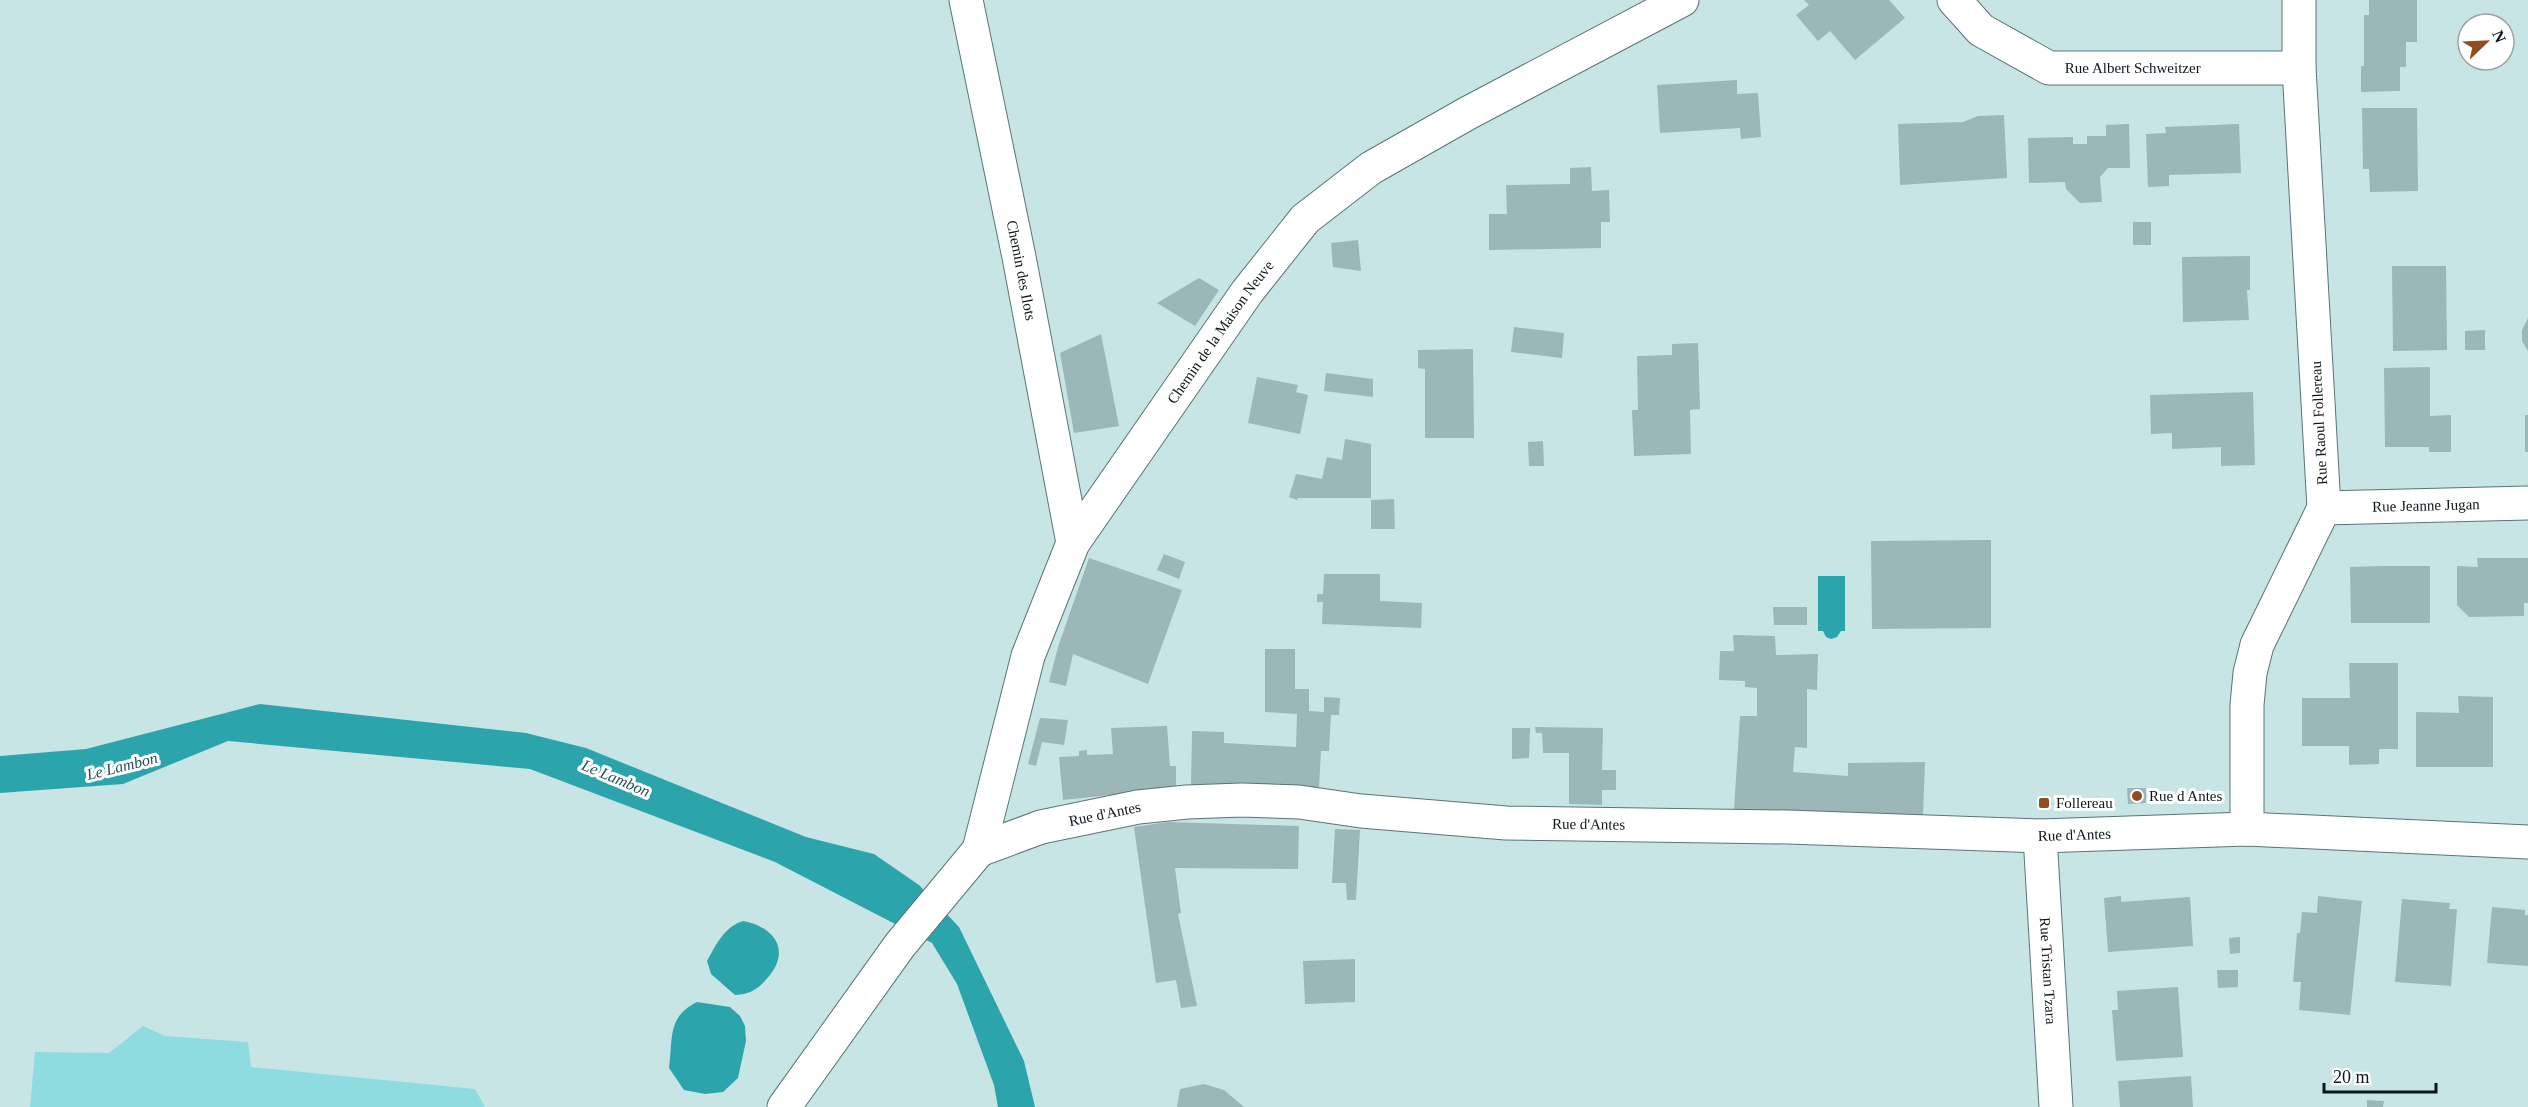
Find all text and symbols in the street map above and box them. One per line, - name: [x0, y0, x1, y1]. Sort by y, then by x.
- north arrow: [2456, 12, 2516, 72]
- text: N: [2489, 28, 2510, 45]
- street label: Rue Albert Schweitzer: [2065, 60, 2201, 76]
- street label: Chemin des Ilots: [1004, 219, 1039, 322]
- street label: Chemin de la Maison Neuve: [1164, 257, 1277, 407]
- street label: Rue Raoul Follereau: [2308, 360, 2330, 485]
- street label: Rue Jeanne Jugan: [2372, 496, 2480, 515]
- water label: Le Lambon: [84, 749, 159, 783]
- water label: Le Lambon: [578, 756, 653, 800]
- place label: Rue d Antes: [2149, 788, 2222, 804]
- marker: Rue d Antes: [2130, 789, 2144, 803]
- place label: Follereau: [2056, 795, 2113, 811]
- marker: Follereau: [2037, 796, 2051, 810]
- street label: Rue d'Antes: [1067, 799, 1142, 829]
- street label: Rue d'Antes: [1552, 816, 1625, 833]
- street label: Rue d'Antes: [2038, 826, 2111, 844]
- street label: Rue Tristan Tzara: [2037, 917, 2059, 1025]
- scale bar: [2324, 1056, 2436, 1094]
- text: 20 m: [2333, 1067, 2370, 1087]

